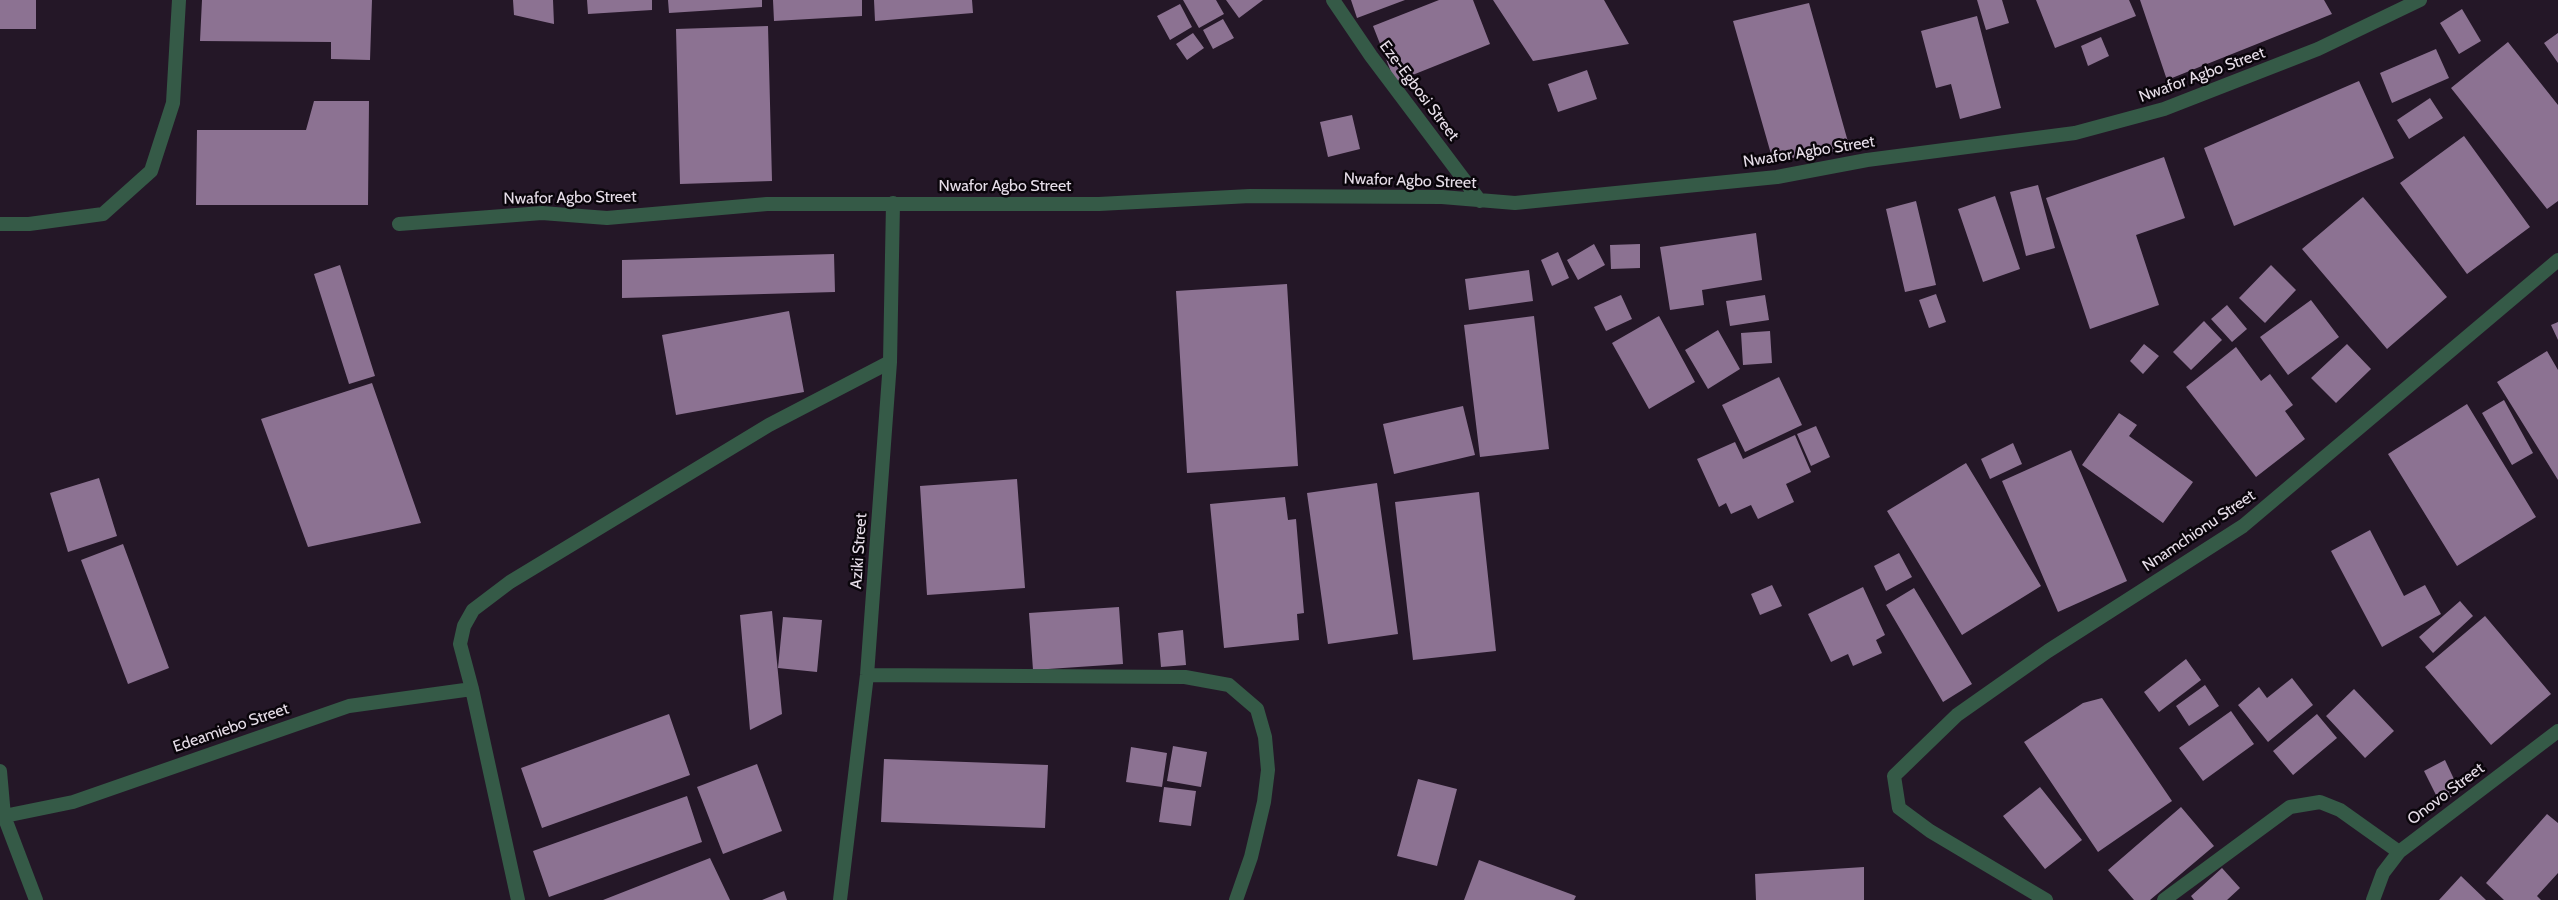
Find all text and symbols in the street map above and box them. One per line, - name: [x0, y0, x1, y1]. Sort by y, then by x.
- street label: Eze-Egbosi Street: [1375, 37, 1463, 145]
- street label: Nwafor Agbo Street: [2136, 43, 2268, 107]
- street label: Nwafor Agbo Street: [1742, 132, 1876, 172]
- street label: Nwafor Agbo Street: [1343, 169, 1477, 193]
- street label: Nwafor Agbo Street: [939, 176, 1071, 196]
- street label: Nwafor Agbo Street: [503, 187, 637, 209]
- street label: Nnamchionu Street: [2139, 486, 2259, 576]
- street label: Aziki Street: [847, 512, 871, 590]
- street label: Edeamiebo Street: [170, 699, 292, 757]
- street label: Onovo Street: [2404, 759, 2488, 829]

